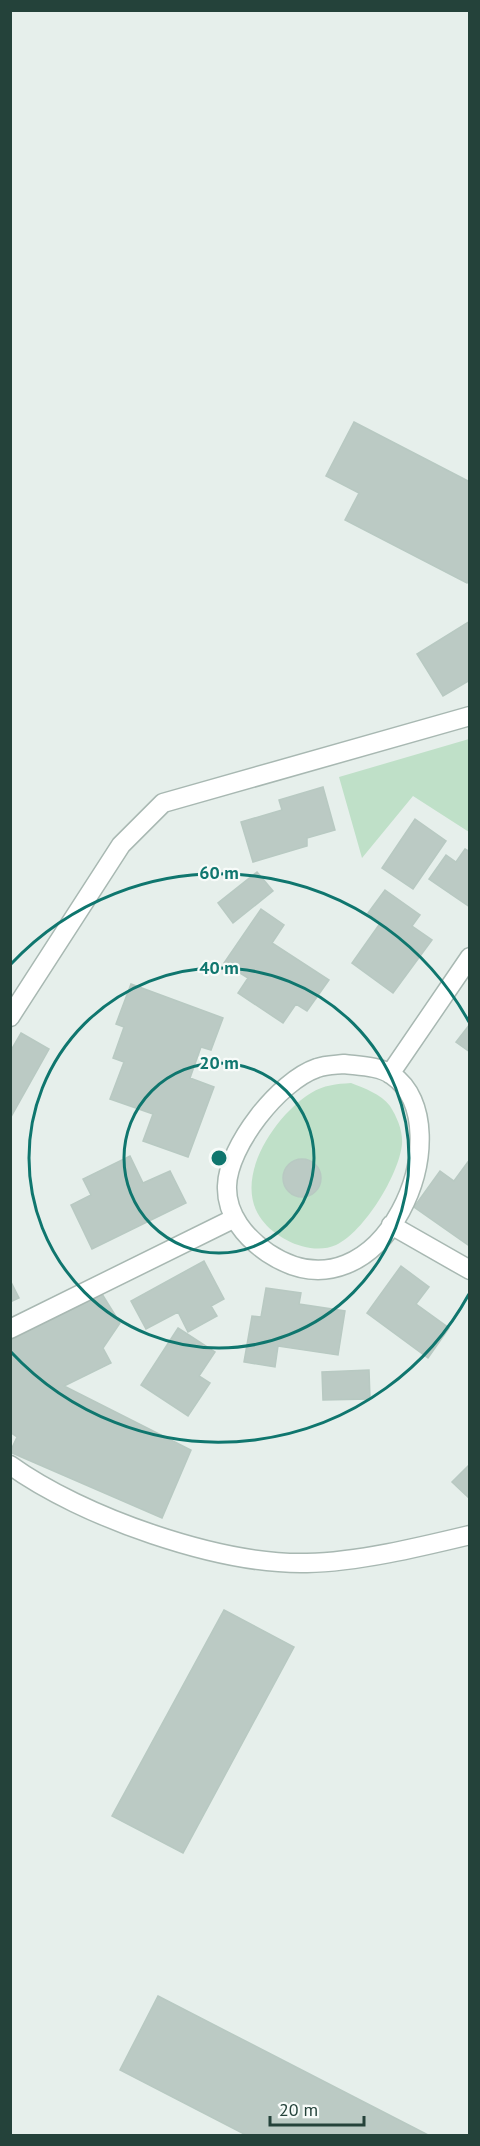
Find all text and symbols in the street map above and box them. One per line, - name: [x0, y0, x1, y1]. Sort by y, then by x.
- text: 60 m: [199, 861, 239, 884]
- text: 40 m: [199, 956, 239, 979]
- text: 20 m: [199, 1051, 239, 1074]
- centre of rings: [209, 1148, 229, 1168]
- scale bar: [270, 2089, 364, 2127]
- text: 20 m: [279, 2098, 318, 2121]

